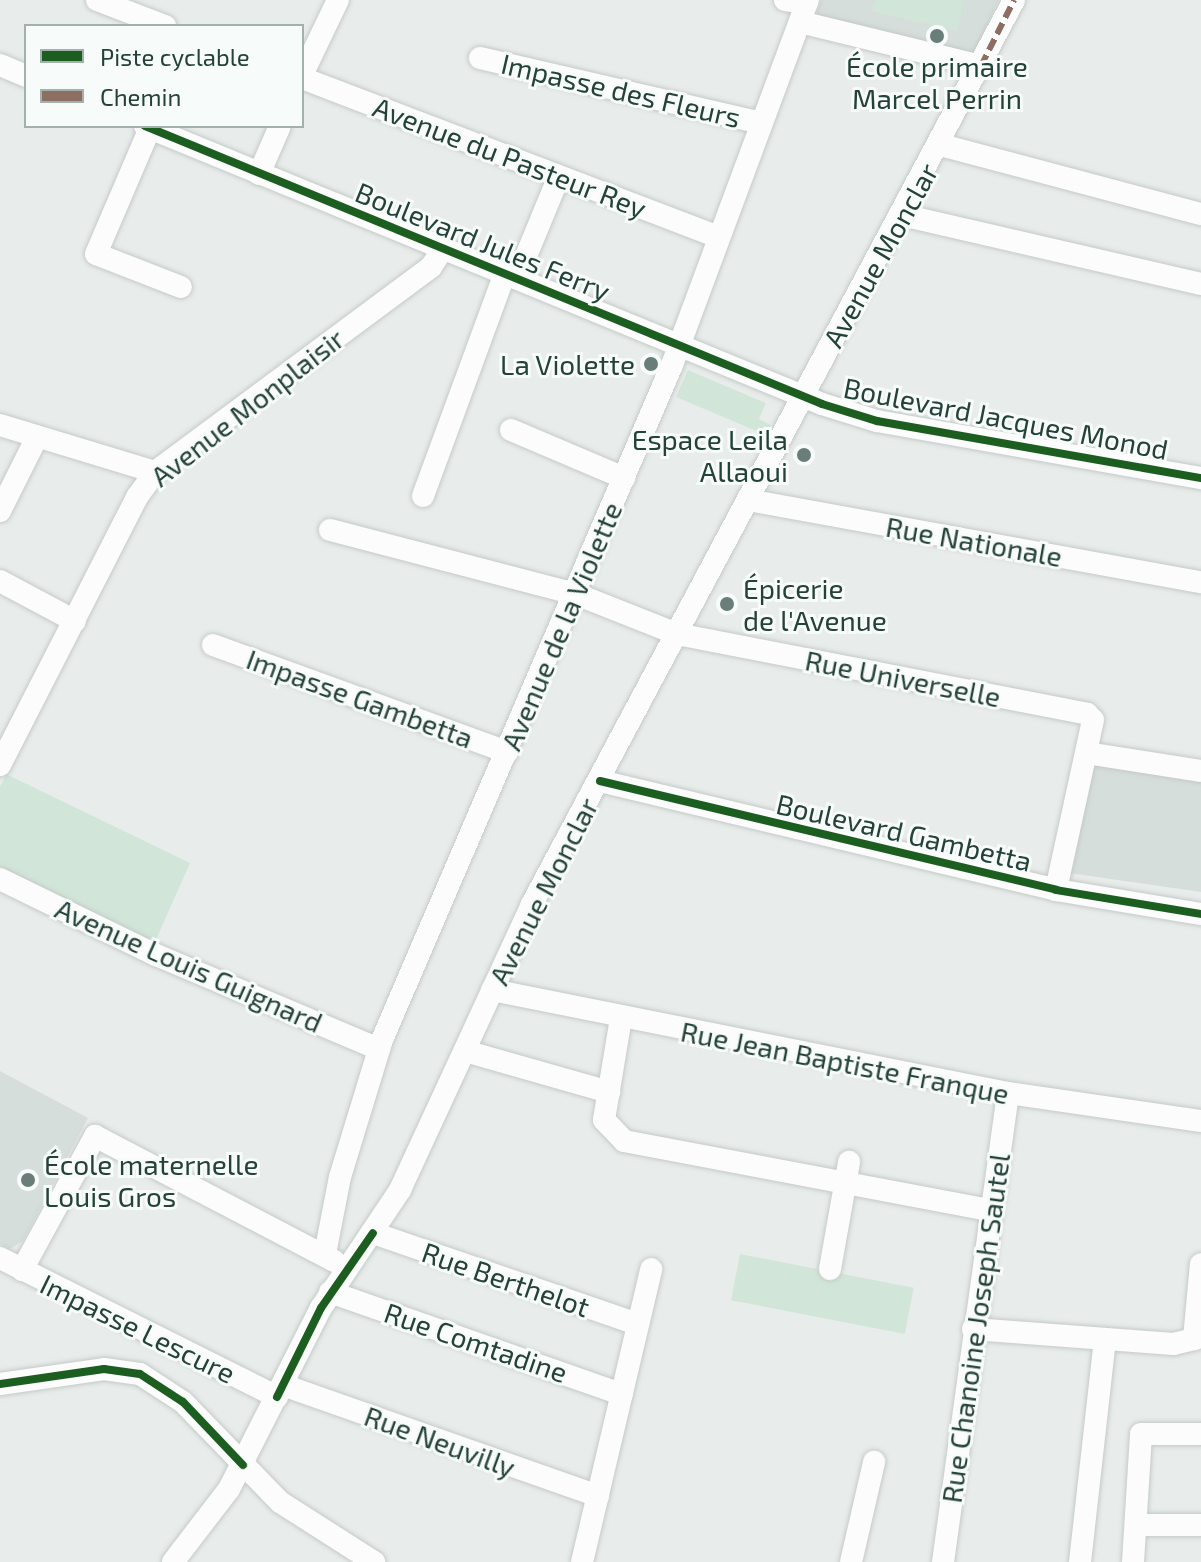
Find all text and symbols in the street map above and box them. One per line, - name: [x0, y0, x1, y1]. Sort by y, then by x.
- legend: [24, 24, 304, 128]
- marker: École primaire Marcel Perrin: [928, 27, 946, 45]
- text: Piste cyclable: [100, 42, 250, 71]
- street label: Impasse des Fleurs: [498, 46, 744, 134]
- place label: École primaire Marcel Perrin: [846, 49, 1028, 115]
- text: Chemin: [100, 82, 181, 111]
- street label: Avenue du Pasteur Rey: [368, 89, 652, 225]
- street label: Avenue Monclar: [816, 157, 944, 353]
- street label: Boulevard Jules Ferry: [351, 174, 615, 308]
- street label: Avenue Monplaisir: [144, 321, 350, 493]
- place label: La Violette: [499, 347, 635, 381]
- marker: La Violette: [642, 355, 660, 373]
- street label: Boulevard Jacques Monod: [841, 370, 1171, 466]
- place label: Espace Leila Allaoui: [632, 422, 788, 488]
- marker: Espace Leila Allaoui: [795, 446, 813, 464]
- street label: Avenue de la Violette: [493, 497, 629, 755]
- street label: Rue Nationale: [883, 509, 1065, 573]
- place label: Épicerie de l'Avenue: [743, 571, 887, 637]
- marker: Épicerie de l'Avenue: [718, 595, 736, 613]
- street label: Impasse Gambetta: [242, 641, 478, 755]
- street label: Rue Universelle: [802, 643, 1004, 713]
- street label: Boulevard Gambetta: [773, 786, 1035, 878]
- street label: Avenue Monclar: [481, 792, 605, 990]
- street label: Avenue Louis Guignard: [50, 891, 328, 1039]
- street label: Rue Jean Baptiste Franque: [678, 1014, 1012, 1110]
- place label: École maternelle Louis Gros: [44, 1147, 258, 1213]
- street label: Rue Chanoine Joseph Sautel: [934, 1151, 1016, 1505]
- marker: École maternelle Louis Gros: [19, 1171, 37, 1189]
- street label: Rue Berthelot: [418, 1235, 594, 1323]
- street label: Impasse Lescure: [35, 1266, 241, 1390]
- street label: Rue Comtadine: [380, 1295, 572, 1389]
- street label: Rue Neuvilly: [360, 1398, 520, 1484]

